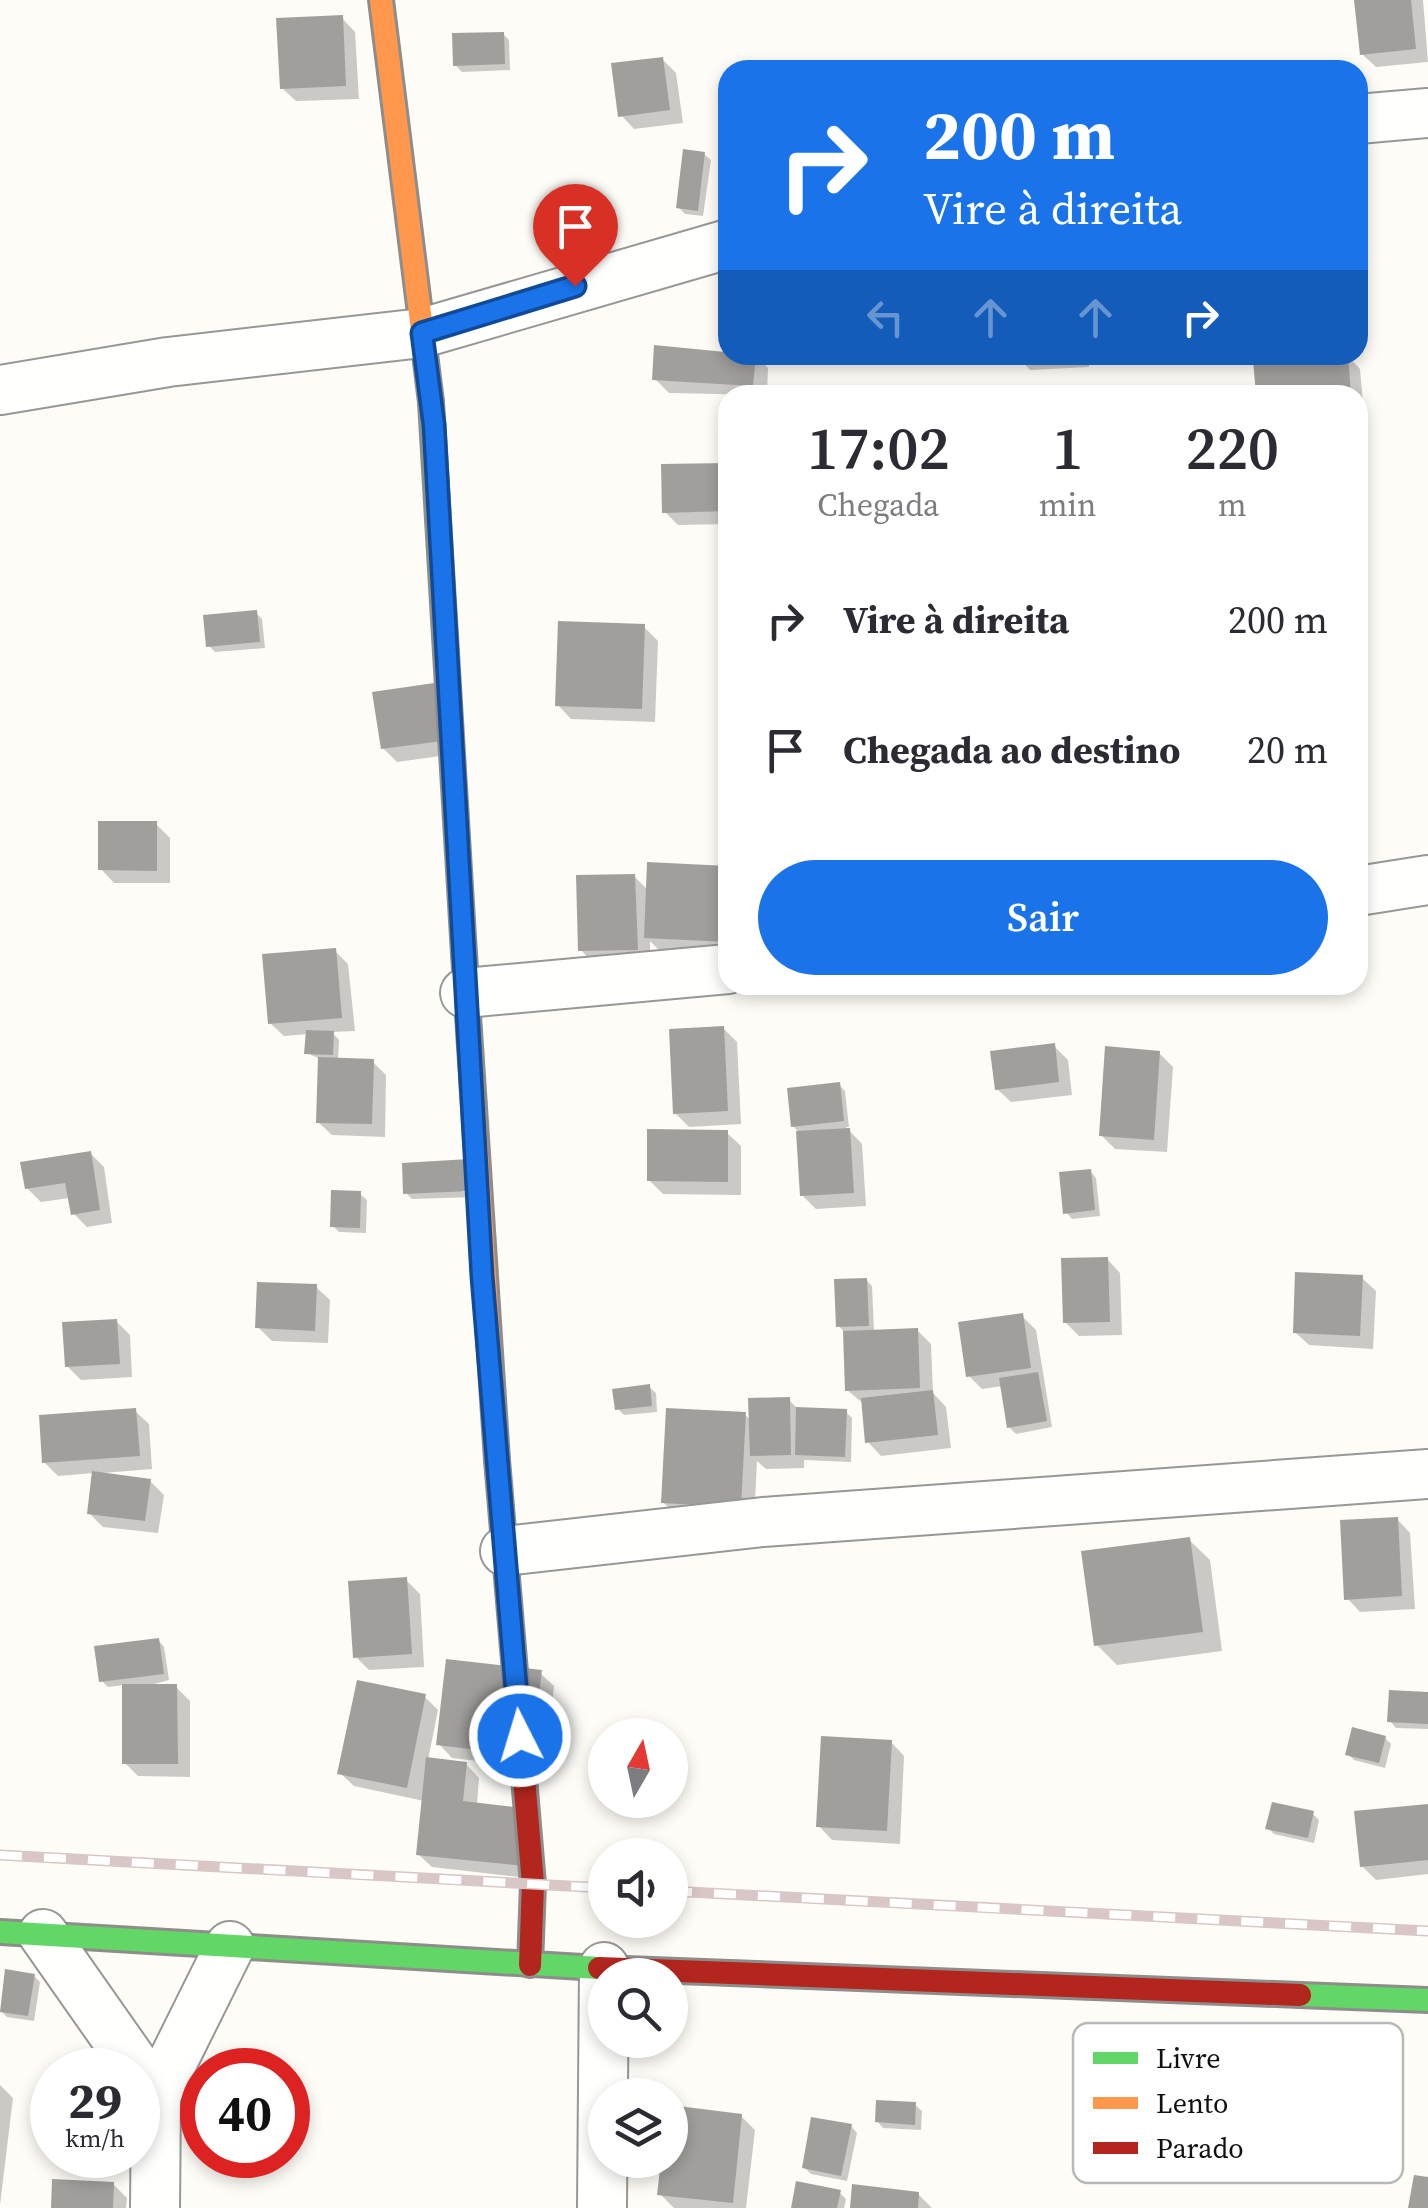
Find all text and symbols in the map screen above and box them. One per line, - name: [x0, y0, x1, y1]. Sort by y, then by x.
- text: 200 m: [923, 86, 1115, 182]
- icon: right: [758, 100, 888, 230]
- text: Vire à direita: [923, 177, 1182, 239]
- pin: [533, 184, 618, 287]
- icon: arrive: [548, 199, 603, 254]
- icon: left: [858, 290, 913, 345]
- icon: ahead: [963, 290, 1018, 345]
- icon: ahead: [1068, 290, 1123, 345]
- icon: right: [1173, 290, 1228, 345]
- text: 17:02: [807, 407, 950, 489]
- text: 1: [1052, 407, 1083, 489]
- text: 220: [1185, 407, 1279, 489]
- text: Chegada: [817, 483, 939, 527]
- text: min: [1039, 483, 1096, 527]
- text: m: [1218, 483, 1247, 527]
- icon: right: [758, 593, 813, 648]
- text: Vire à direita: [843, 594, 1069, 646]
- text: 200 m: [1228, 594, 1328, 646]
- icon: arrive: [758, 723, 813, 778]
- text: Chegada ao destino: [843, 724, 1181, 776]
- text: 20 m: [1247, 724, 1328, 776]
- button: Sair: [758, 860, 1328, 975]
- position arrow: [468, 1684, 572, 1788]
- north arrow: [588, 1718, 688, 1818]
- map controls: [588, 1718, 688, 2178]
- button: sound: [588, 1838, 688, 1938]
- button: search: [588, 1958, 688, 2058]
- legend: [1073, 2023, 1403, 2183]
- text: Livre: [1156, 2039, 1221, 2077]
- speed limit sign: 40: [180, 2048, 310, 2178]
- text: 29: [68, 2066, 122, 2135]
- button: layers: [588, 2078, 688, 2178]
- text: Lento: [1156, 2084, 1228, 2122]
- text: km/h: [65, 2121, 125, 2155]
- text: Parado: [1156, 2129, 1244, 2167]

